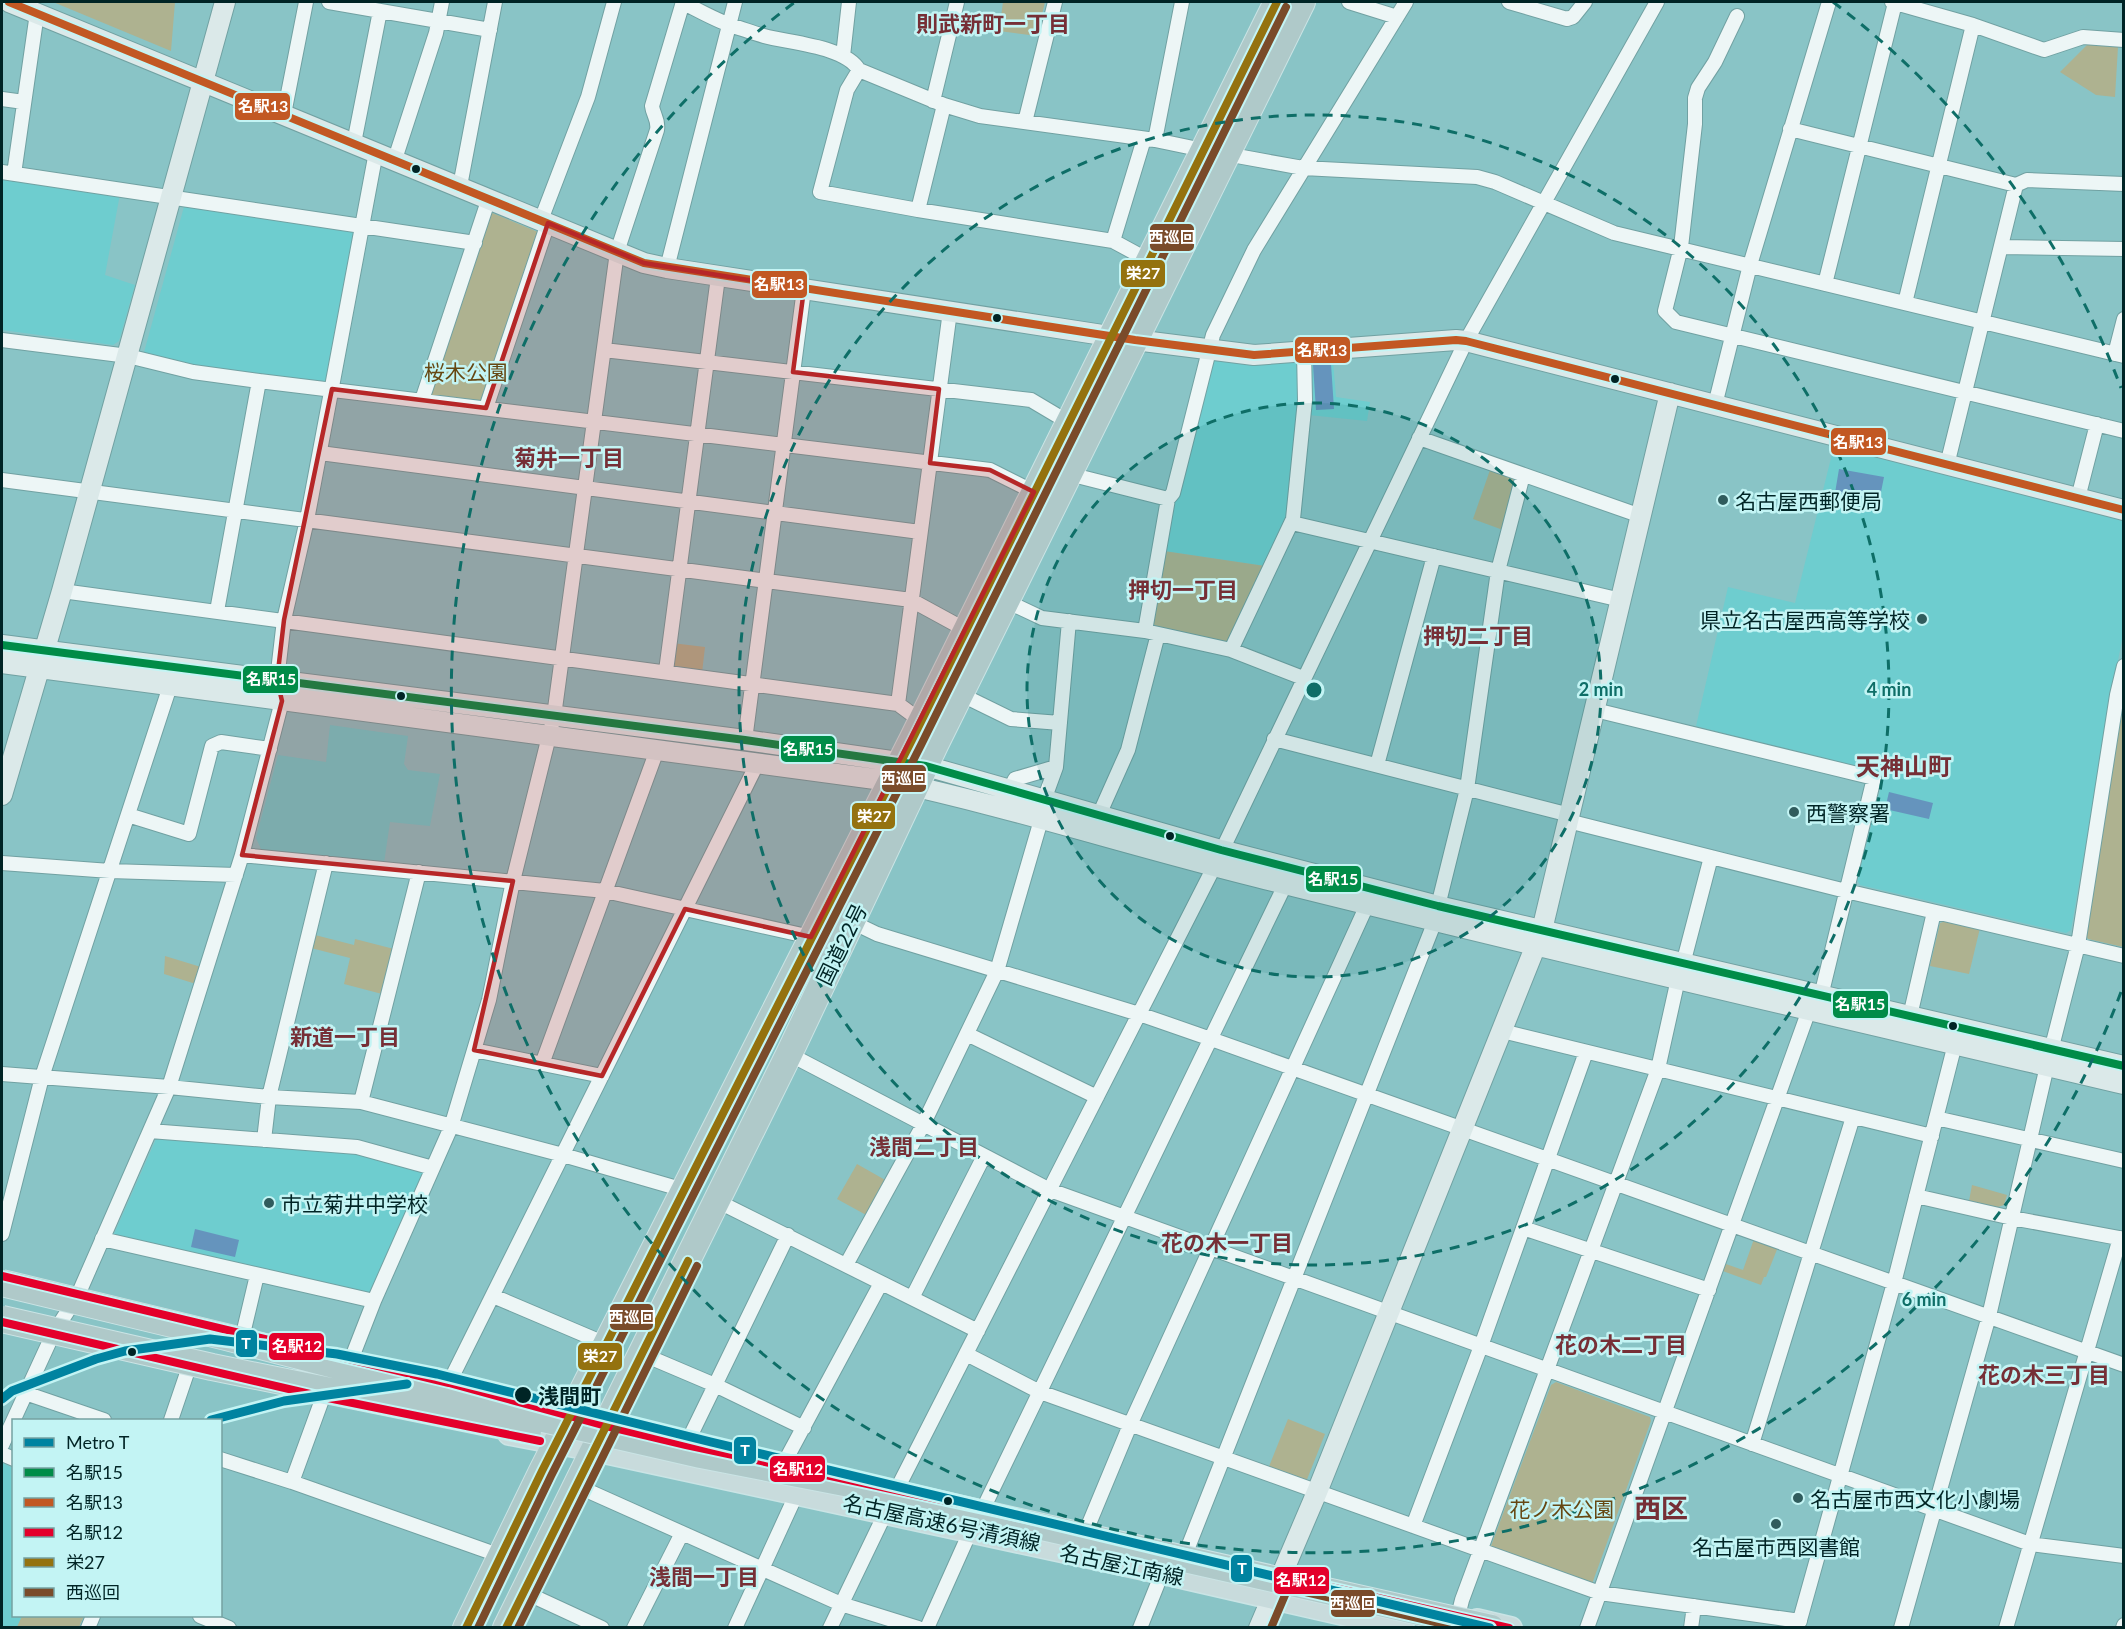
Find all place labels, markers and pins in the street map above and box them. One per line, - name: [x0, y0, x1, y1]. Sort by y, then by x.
- unlabelled marker: [410, 163, 422, 175]
- unlabelled marker: [991, 312, 1003, 324]
- unlabelled marker: [1609, 373, 1621, 385]
- place label: 名古屋西郵便局: [1735, 488, 1882, 513]
- marker: 名古屋西郵便局: [1716, 493, 1730, 507]
- place label: 県立名古屋西高等学校: [1700, 607, 1910, 632]
- marker: 県立名古屋西高等学校: [1915, 612, 1929, 626]
- centre of rings: [1304, 680, 1324, 700]
- unlabelled marker: [395, 690, 407, 702]
- place label: 西警察署: [1806, 800, 1890, 825]
- marker: 西警察署: [1787, 805, 1801, 819]
- unlabelled marker: [1164, 830, 1176, 842]
- unlabelled marker: [1947, 1020, 1959, 1032]
- place label: 市立菊井中学校: [281, 1191, 428, 1216]
- marker: 市立菊井中学校: [262, 1196, 276, 1210]
- unlabelled marker: [126, 1346, 138, 1358]
- place label: 浅間町: [538, 1383, 601, 1408]
- marker: 浅間町: [513, 1385, 533, 1405]
- place label: 名古屋市西文化小劇場: [1810, 1486, 2020, 1511]
- marker: 名古屋市西文化小劇場: [1791, 1491, 1805, 1505]
- unlabelled marker: [942, 1495, 954, 1507]
- marker: 名古屋市西図書館: [1769, 1517, 1783, 1531]
- place label: 名古屋市西図書館: [1692, 1534, 1860, 1559]

